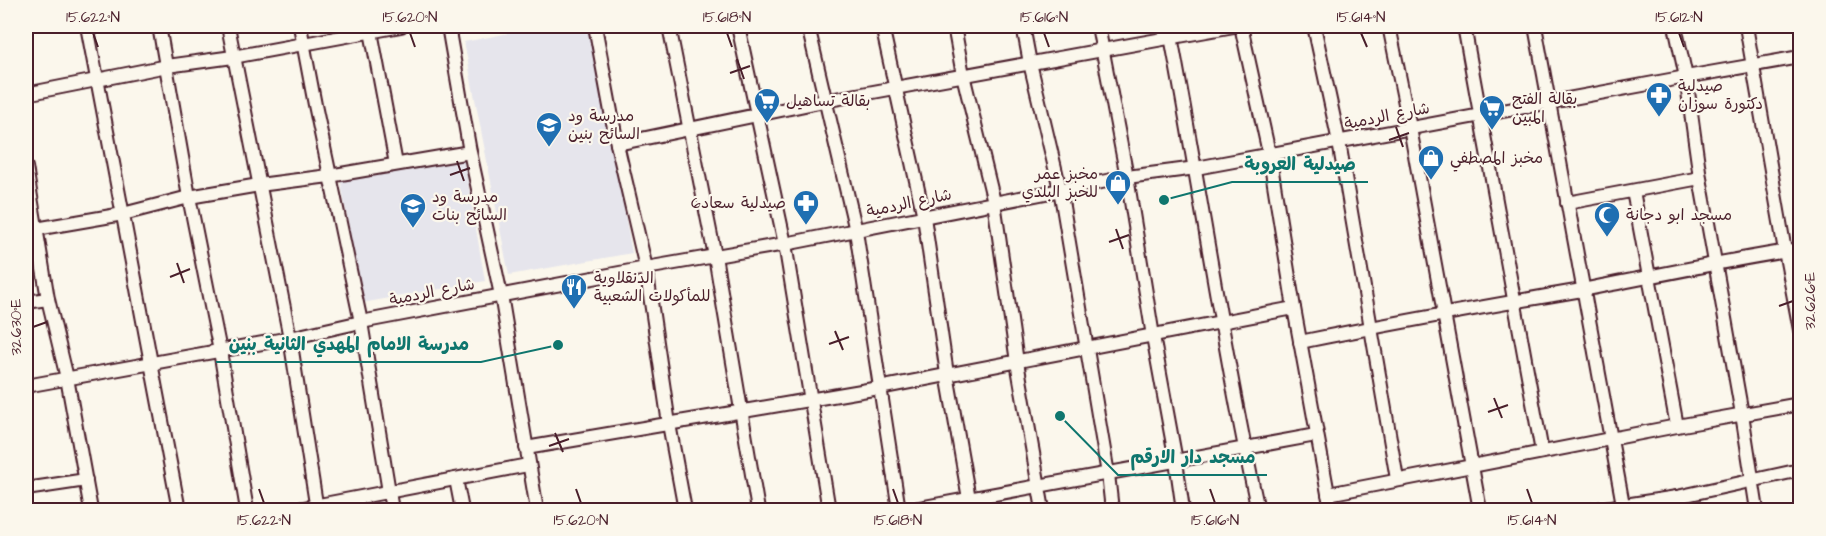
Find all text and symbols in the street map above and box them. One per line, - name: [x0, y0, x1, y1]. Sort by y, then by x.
- text: 15.622°N: [66, 7, 120, 28]
- text: 15.620°N: [383, 7, 437, 28]
- text: 15.618°N: [703, 7, 751, 28]
- text: 15.616°N: [1020, 7, 1068, 28]
- text: 15.614°N: [1337, 7, 1385, 28]
- text: 15.612°N: [1655, 7, 1703, 28]
- place label: صيدلية دكتورة سوزان: [1678, 75, 1763, 115]
- pharmacy icon: صيدلية دكتورة سوزان: [1644, 80, 1674, 118]
- supermarket icon: بقالة تساهيل: [752, 86, 782, 124]
- place label: بقالة الفتح المبين: [1512, 88, 1577, 128]
- place label: بقالة تساهيل: [786, 90, 870, 112]
- supermarket icon: بقالة الفتح المبين: [1477, 93, 1507, 131]
- street label: شارع الردمية: [1342, 97, 1432, 135]
- place label: مدرسة ود السائح بنين: [568, 105, 640, 145]
- school or university icon: مدرسة ود السائح بنين: [534, 110, 564, 148]
- shop icon: مخبز المصطفي: [1416, 143, 1446, 181]
- callout: صيدلية العروبة: [1232, 146, 1368, 182]
- place label: مخبز المصطفي: [1450, 147, 1543, 172]
- text: صيدلية العروبة: [1244, 152, 1356, 177]
- place label: مخبز عمر للخبز البلدي: [1022, 163, 1098, 203]
- shop icon: مخبز عمر للخبز البلدي: [1103, 168, 1133, 206]
- street label: شارع الردمية: [864, 183, 954, 223]
- place label: مدرسة ود السائح بنات: [432, 186, 507, 226]
- pharmacy icon: صيدلية سعاد6: [791, 188, 821, 226]
- school or university icon: مدرسة ود السائح بنات: [398, 191, 428, 229]
- place label: صيدلية سعاد6: [691, 192, 786, 214]
- mosque icon: مسجد ابو دجانة: [1592, 200, 1622, 238]
- place label: مسجد ابو دجانة: [1626, 204, 1732, 226]
- place label: الدنقلاوية للمأكولات الشعبية: [594, 267, 710, 307]
- restaurant icon: الدنقلاوية للمأكولات الشعبية: [559, 272, 589, 310]
- text: 32.626°E: [1800, 272, 1821, 330]
- street label: شارع الردمية: [387, 273, 477, 311]
- text: 32.630°E: [6, 298, 27, 356]
- callout: مدرسة الامام المهدي الثانية بنين: [216, 326, 481, 362]
- text: مدرسة الامام المهدي الثانية بنين: [229, 332, 469, 358]
- callout: مسجد دار الارقم: [1118, 439, 1267, 475]
- text: مسجد دار الارقم: [1131, 445, 1255, 471]
- text: 15.622°N: [237, 510, 291, 531]
- text: 15.620°N: [554, 510, 608, 531]
- text: 15.618°N: [874, 510, 922, 531]
- text: 15.616°N: [1191, 510, 1239, 531]
- text: 15.614°N: [1508, 510, 1556, 531]

